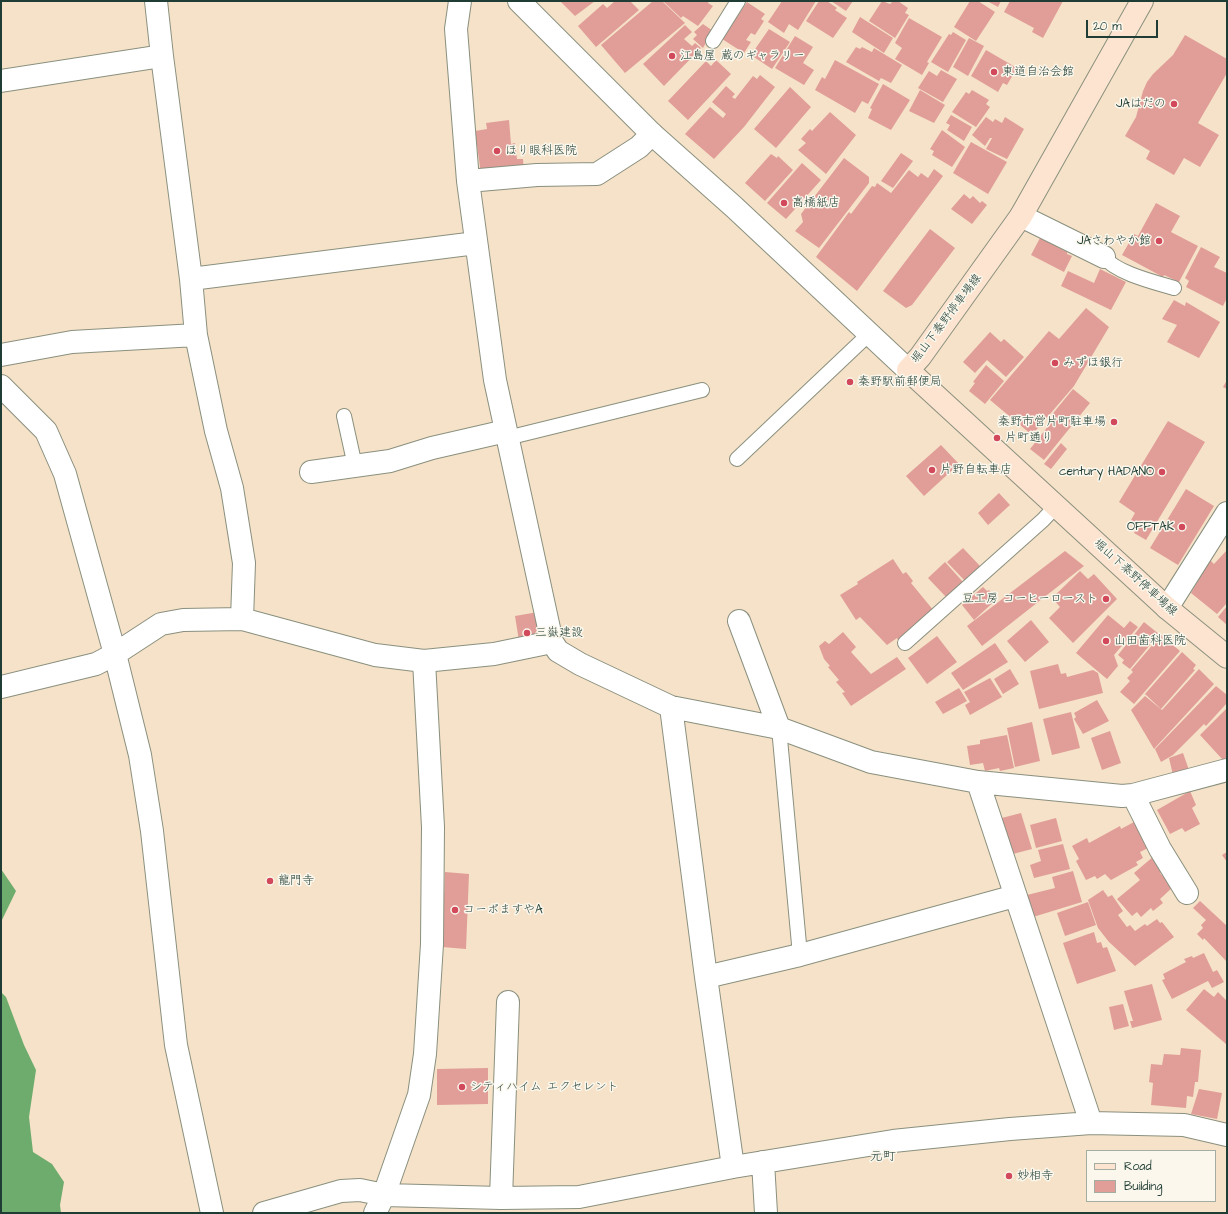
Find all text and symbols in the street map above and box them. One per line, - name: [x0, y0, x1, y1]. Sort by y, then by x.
- scale bar: [1088, 12, 1160, 38]
- text: 20 m: [1093, 18, 1122, 35]
- place label: 江島屋 蔵のギャラリー: [680, 49, 805, 63]
- marker: 江島屋 蔵のギャラリー: [667, 51, 677, 61]
- place label: 東道自治会館: [1002, 65, 1074, 79]
- marker: 東道自治会館: [989, 67, 999, 77]
- place label: JAはだの: [1116, 97, 1166, 111]
- marker: JAはだの: [1169, 99, 1179, 109]
- place label: ほり眼科医院: [505, 144, 577, 158]
- marker: ほり眼科医院: [492, 146, 502, 156]
- place label: 高橋紙店: [792, 196, 840, 210]
- marker: 高橋紙店: [779, 198, 789, 208]
- place label: JAさわやか館: [1077, 234, 1151, 248]
- marker: JAさわやか館: [1154, 236, 1164, 246]
- street label: 堀山下秦野停車場線: [909, 272, 985, 366]
- place label: みずほ銀行: [1063, 356, 1123, 370]
- marker: みずほ銀行: [1050, 358, 1060, 368]
- place label: 秦野駅前郵便局: [858, 375, 942, 389]
- marker: 秦野駅前郵便局: [845, 377, 855, 387]
- place label: 秦野市営片町駐車場: [998, 415, 1106, 429]
- marker: 秦野市営片町駐車場: [1109, 417, 1119, 427]
- place label: 片町通り: [1005, 431, 1053, 445]
- marker: 片町通り: [992, 433, 1002, 443]
- place label: 片野自転車店: [940, 463, 1012, 477]
- marker: 片野自転車店: [927, 465, 937, 475]
- place label: century HADANO: [1059, 465, 1154, 479]
- marker: century HADANO: [1157, 467, 1167, 477]
- place label: OFFTAK: [1127, 520, 1174, 534]
- marker: OFFTAK: [1177, 522, 1187, 532]
- street label: 堀山下秦野停車場線: [1090, 537, 1180, 619]
- place label: 豆工房 コーヒーロースト: [962, 592, 1098, 606]
- marker: 豆工房 コーヒーロースト: [1101, 594, 1111, 604]
- place label: 三嶽建設: [535, 626, 583, 640]
- marker: 三嶽建設: [522, 628, 532, 638]
- place label: 山田歯科医院: [1114, 634, 1186, 648]
- marker: 山田歯科医院: [1101, 636, 1111, 646]
- place label: 龍門寺: [278, 874, 314, 888]
- marker: 龍門寺: [265, 876, 275, 886]
- place label: コーポますやA: [463, 903, 543, 917]
- marker: コーポますやA: [450, 905, 460, 915]
- place label: シティハイム エクセレント: [470, 1080, 619, 1094]
- marker: シティハイム エクセレント: [457, 1082, 467, 1092]
- district label: 元町: [870, 1149, 896, 1165]
- legend: [1086, 1150, 1216, 1202]
- text: Road: [1124, 1158, 1152, 1175]
- place label: 妙相寺: [1017, 1169, 1053, 1183]
- marker: 妙相寺: [1004, 1171, 1014, 1181]
- text: Building: [1124, 1178, 1162, 1195]

